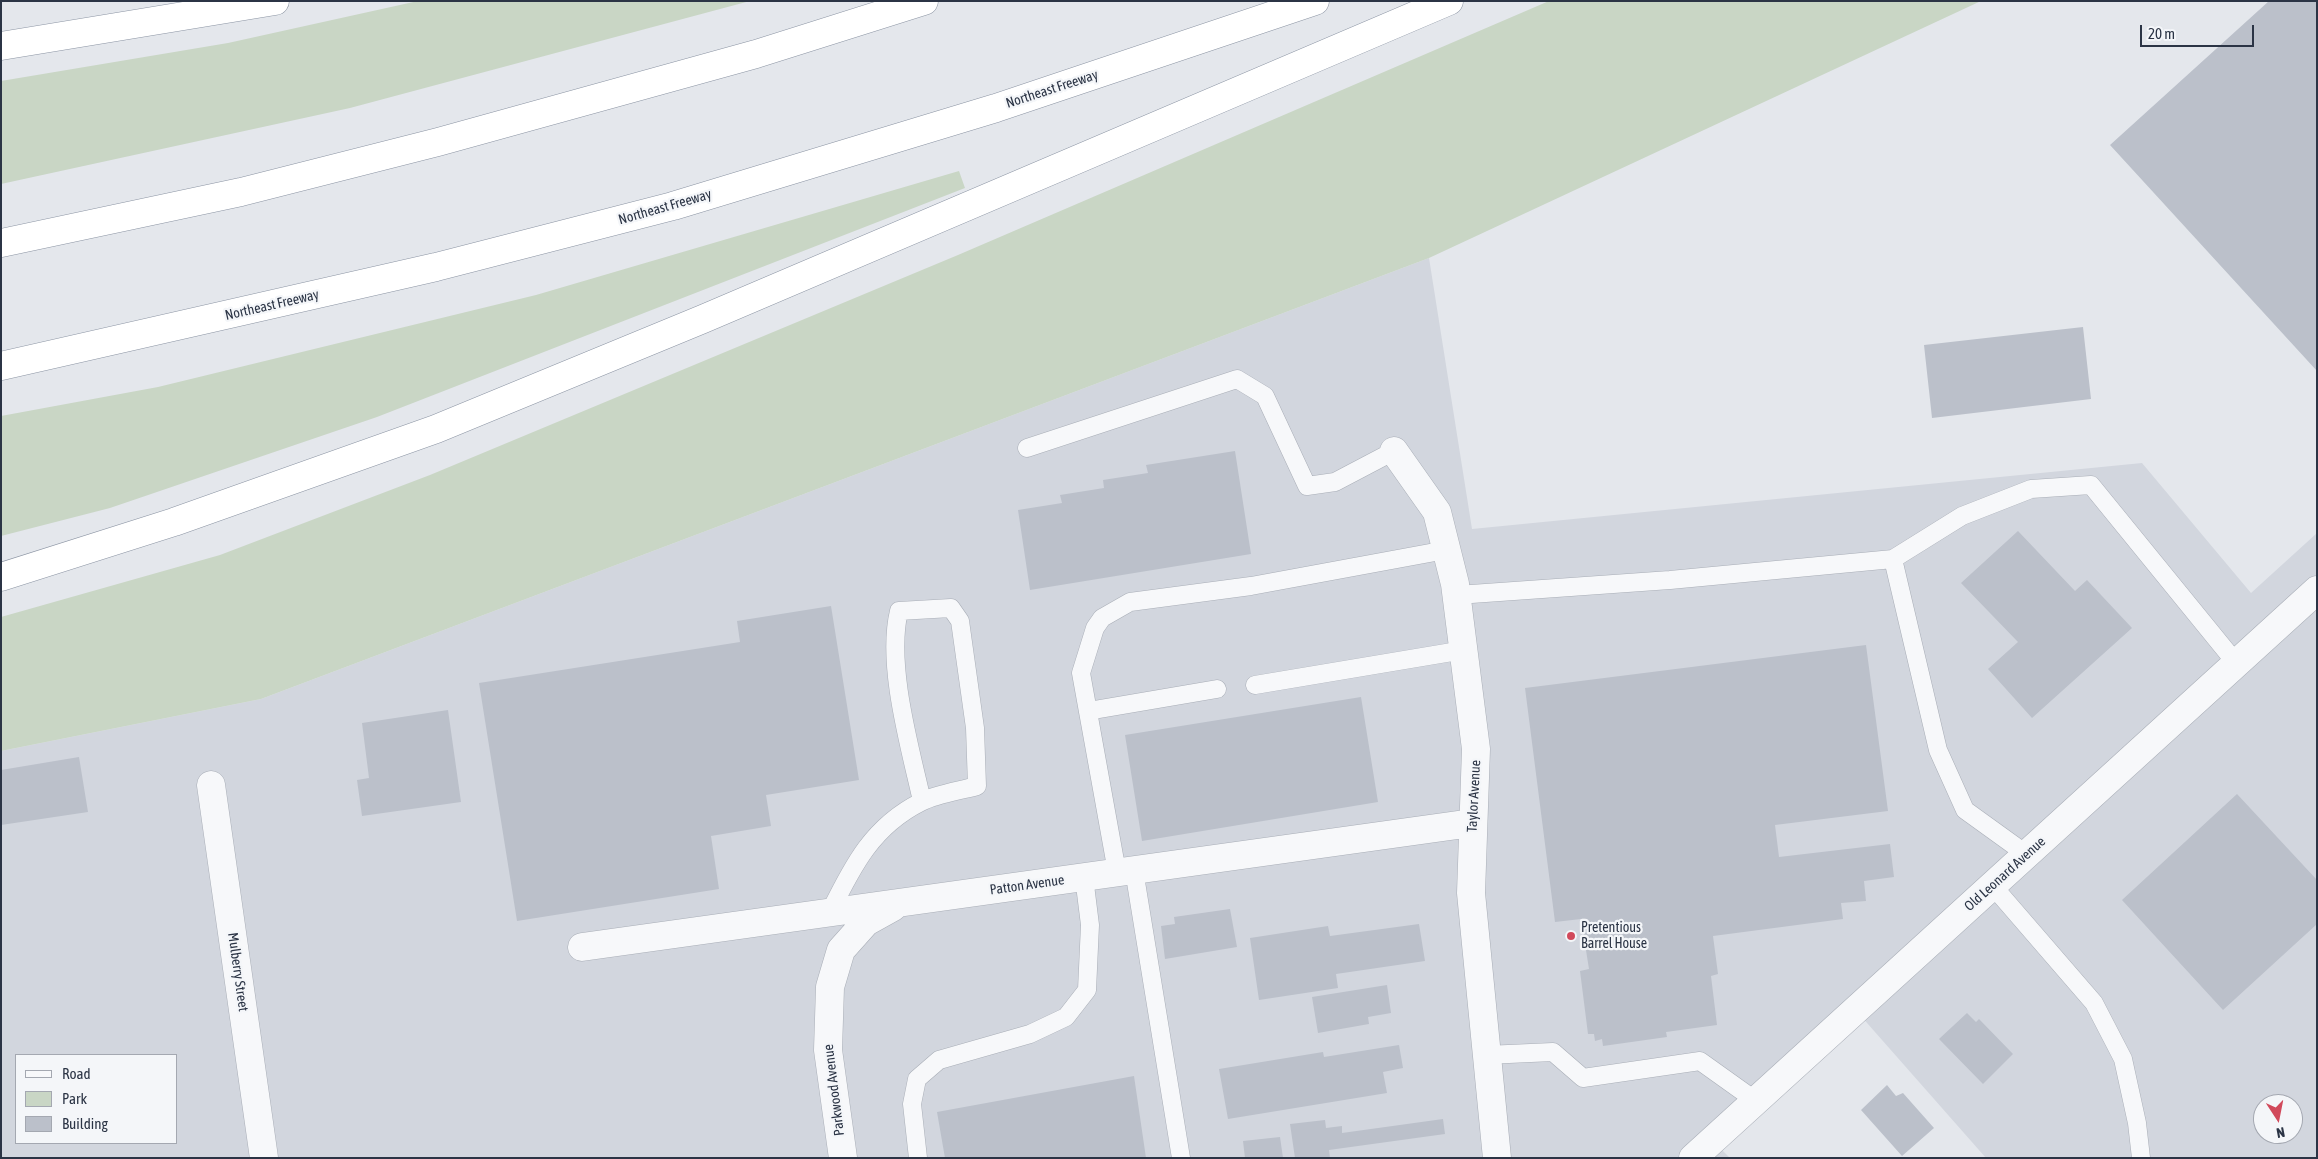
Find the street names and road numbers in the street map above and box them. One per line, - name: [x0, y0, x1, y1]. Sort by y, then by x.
- street label: Northeast Freeway: [1004, 66, 1100, 112]
- street label: Northeast Freeway: [617, 186, 713, 228]
- street label: Northeast Freeway: [223, 286, 321, 324]
- street label: Taylor Avenue: [1464, 759, 1484, 833]
- street label: Old Leonard Avenue: [1961, 833, 2049, 915]
- street label: Patton Avenue: [989, 871, 1065, 899]
- street label: Mulberry Street: [224, 931, 252, 1013]
- street label: Parkwood Avenue: [820, 1043, 848, 1137]

